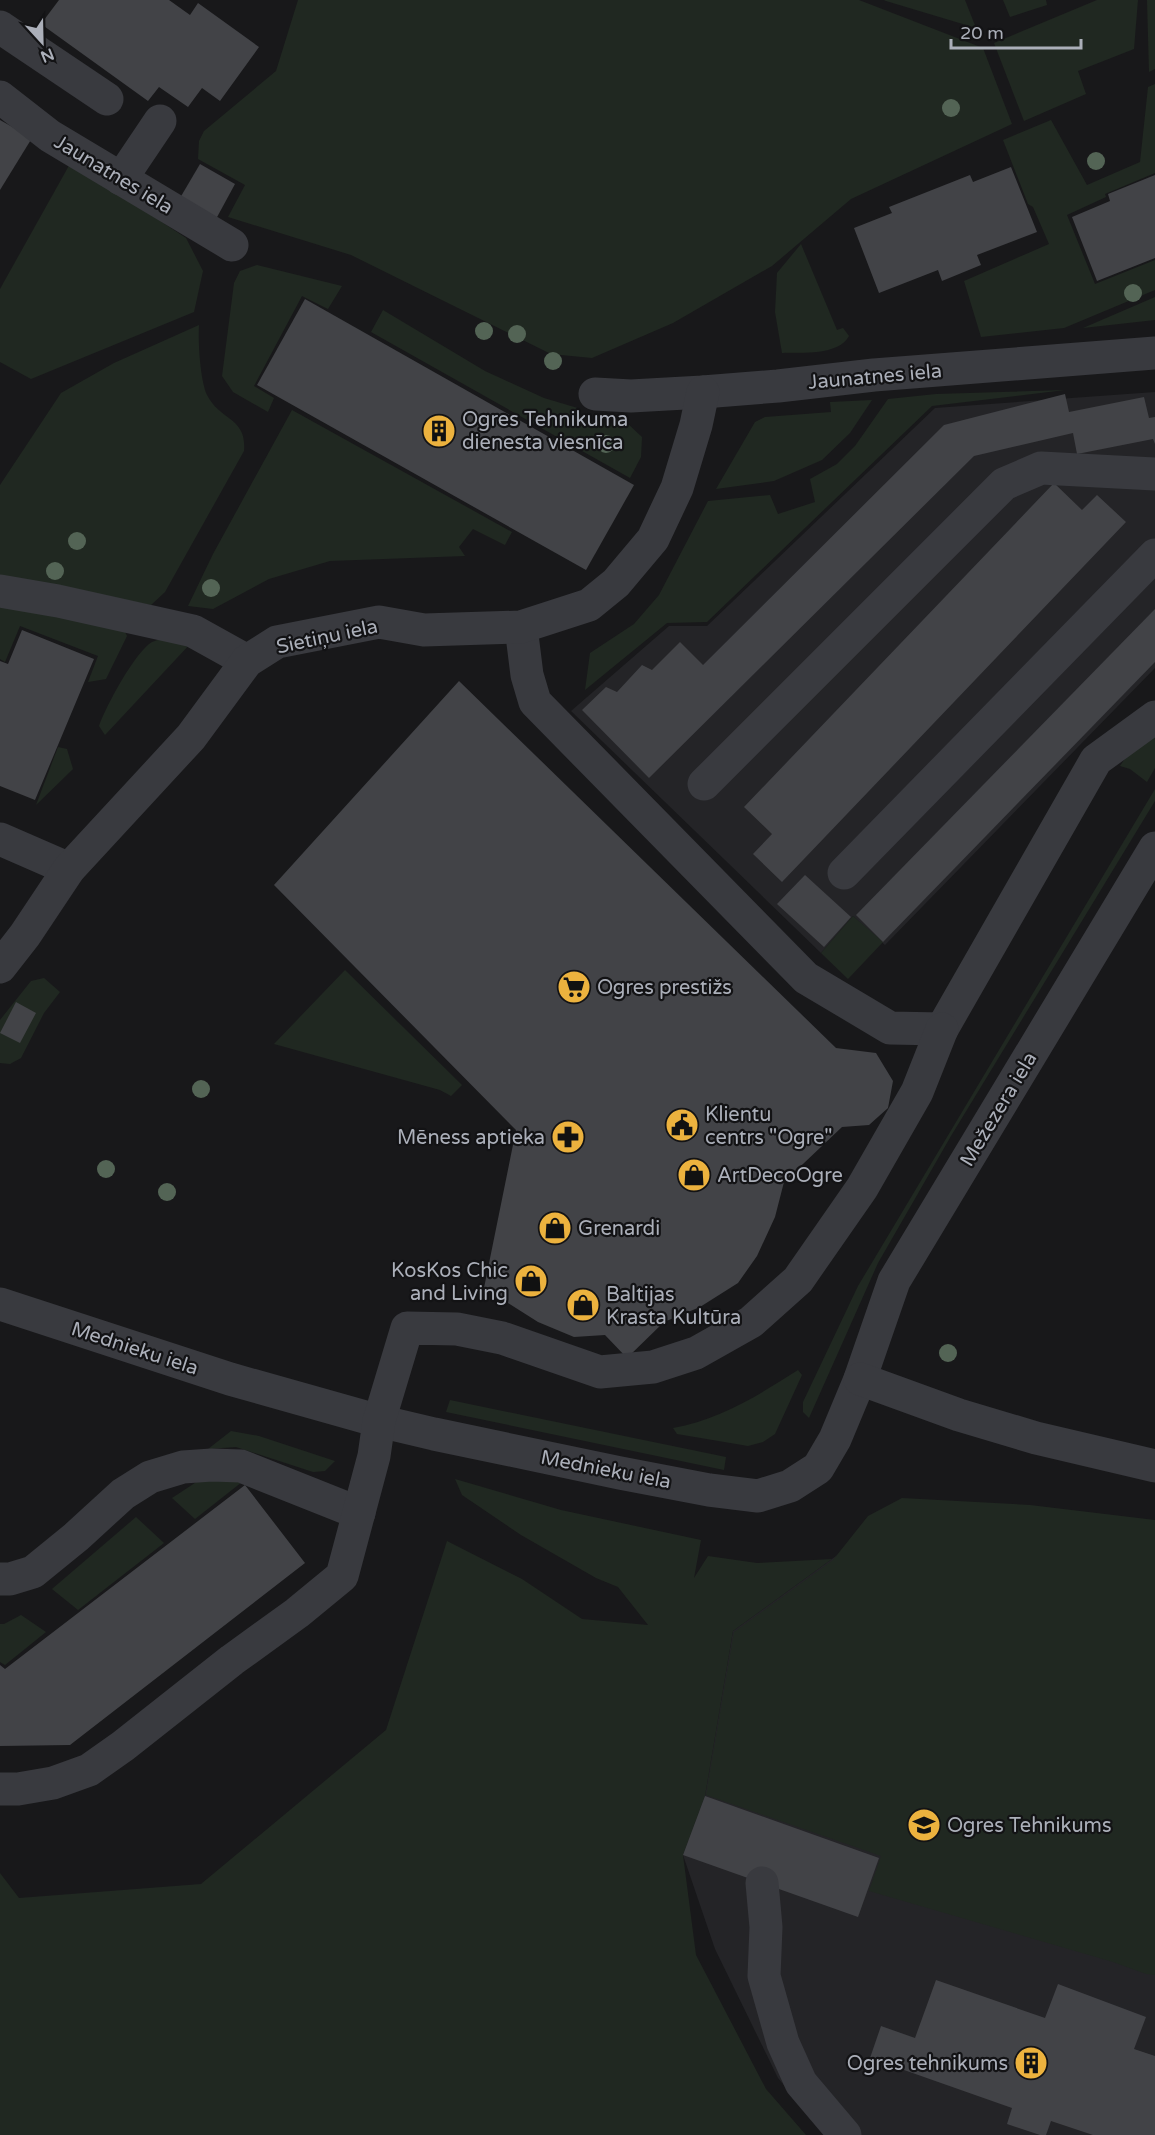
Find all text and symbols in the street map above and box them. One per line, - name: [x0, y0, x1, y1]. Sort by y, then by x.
- north arrow: [12, 12, 72, 72]
- scale bar: [951, 12, 1082, 50]
- text: 20 m: [960, 22, 1004, 44]
- text: N: [38, 43, 57, 67]
- street label: Jaunatnes iela: [50, 130, 177, 220]
- street label: Jaunatnes iela: [807, 359, 943, 395]
- place label: Ogres Tehnikuma dienesta viesnīca: [462, 408, 628, 455]
- building icon: Ogres Tehnikuma dienesta viesnīca: [421, 413, 457, 449]
- street label: Sietiņu iela: [274, 615, 380, 659]
- supermarket icon: Ogres prestižs: [556, 969, 592, 1005]
- place label: Ogres prestižs: [597, 976, 732, 1000]
- street label: Mežezera iela: [955, 1048, 1043, 1171]
- place label: Klientu centrs "Ogre": [705, 1103, 833, 1150]
- public building icon: Klientu centrs "Ogre": [664, 1107, 700, 1143]
- pharmacy icon: Mēness aptieka: [550, 1119, 586, 1155]
- place label: Mēness aptieka: [397, 1126, 545, 1150]
- shop icon: ArtDecoOgre: [676, 1157, 712, 1193]
- place label: ArtDecoOgre: [717, 1164, 843, 1188]
- shop icon: Grenardi: [537, 1210, 573, 1246]
- place label: Grenardi: [578, 1217, 660, 1241]
- place label: KosKos Chic and Living: [391, 1259, 508, 1306]
- shop icon: KosKos Chic and Living: [513, 1263, 549, 1299]
- place label: Baltijas Krasta Kultūra: [606, 1283, 741, 1330]
- shop icon: Baltijas Krasta Kultūra: [565, 1287, 601, 1323]
- street label: Mednieku iela: [68, 1317, 201, 1381]
- street label: Mednieku iela: [539, 1446, 673, 1494]
- school or university icon: Ogres Tehnikums: [906, 1807, 942, 1843]
- place label: Ogres Tehnikums: [947, 1814, 1112, 1838]
- building icon: Ogres tehnikums: [1013, 2045, 1049, 2081]
- place label: Ogres tehnikums: [847, 2052, 1008, 2076]

